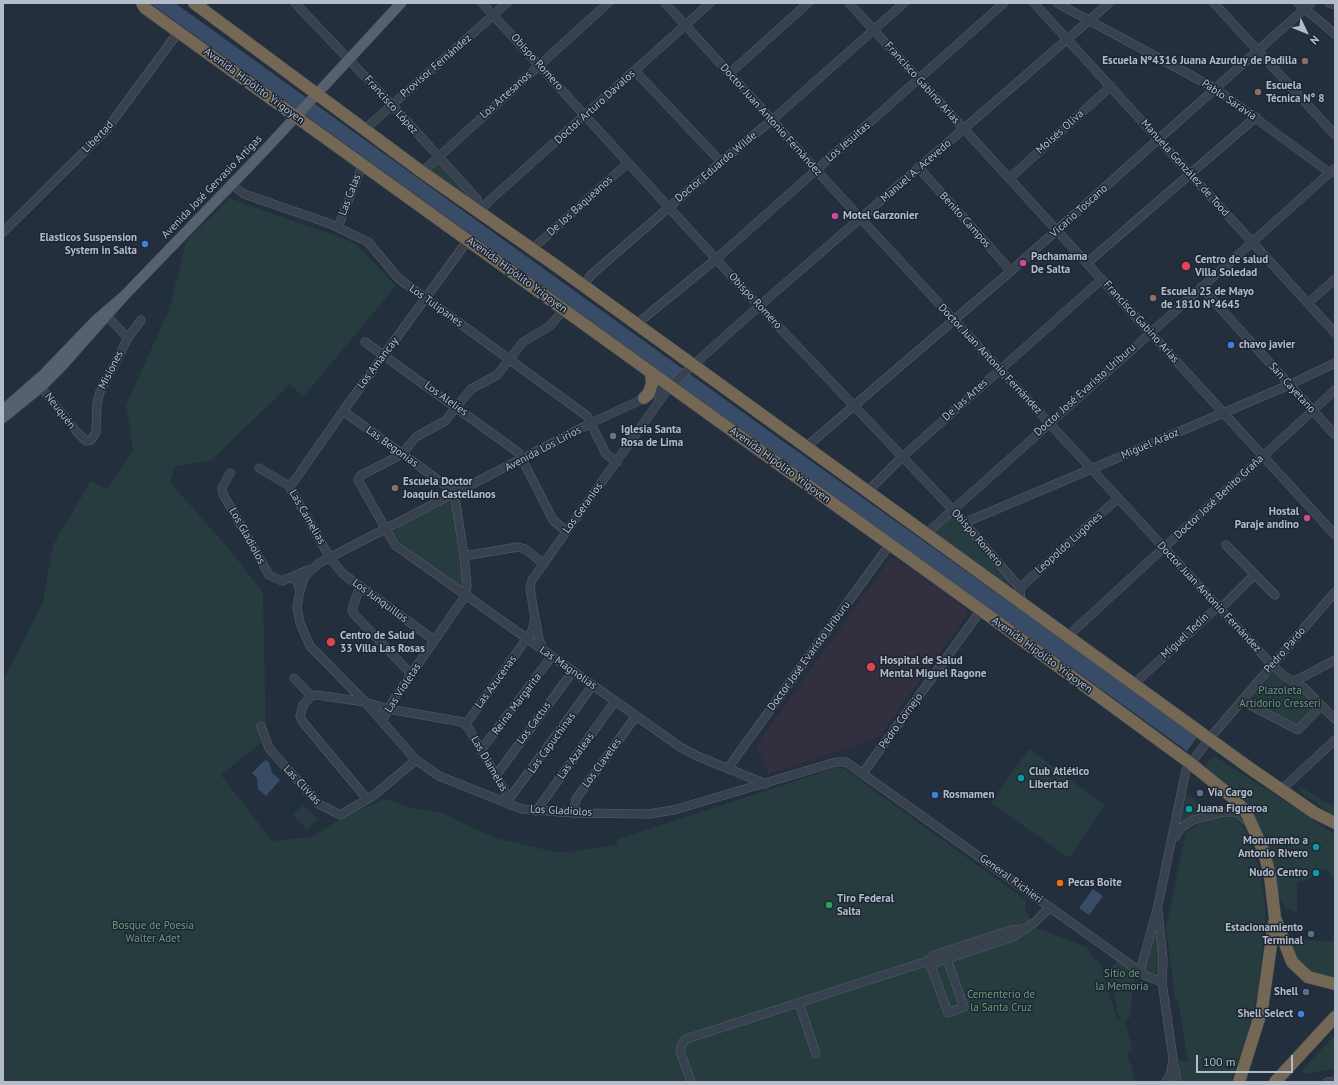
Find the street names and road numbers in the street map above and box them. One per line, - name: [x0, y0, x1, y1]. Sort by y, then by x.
- street label: Obispo Romero: [508, 31, 566, 93]
- street label: Provisor Fernández: [398, 32, 474, 100]
- street label: Francisco Gabino Arias: [882, 39, 962, 127]
- street label: Avenida Hipólito Yrigoyen: [201, 45, 307, 127]
- street label: Doctor Juan Antonio Fernández: [717, 61, 825, 179]
- street label: Doctor Arturo Dávalos: [552, 67, 638, 147]
- street label: Los Artesanos: [477, 68, 535, 122]
- street label: Francisco López: [361, 73, 421, 137]
- street label: Pablo Saravia: [1199, 77, 1259, 123]
- street label: Moisés Oliva: [1033, 107, 1087, 157]
- street label: Manuela González de Tood: [1138, 117, 1232, 219]
- street label: Libertad: [80, 118, 116, 156]
- street label: Los Jesuitas: [823, 119, 873, 165]
- street label: Doctor Eduardo Wilde: [672, 129, 760, 205]
- street label: Avenida José Gervasio Artigas: [159, 133, 265, 241]
- street label: Manuel A. Acevedo: [878, 137, 954, 205]
- street label: Las Calas: [336, 172, 364, 218]
- street label: De los Baqueanos: [544, 173, 616, 239]
- street label: Vicario Toscano: [1048, 182, 1110, 240]
- street label: Benito Campos: [937, 189, 993, 251]
- street label: Avenida Hipólito Yrigoyen: [464, 234, 570, 316]
- street label: Obispo Romero: [726, 270, 784, 332]
- street label: Francisco Gabino Arias: [1101, 278, 1181, 366]
- street label: Los Tulipanes: [407, 282, 465, 330]
- street label: Doctor Juan Antonio Fernández: [935, 301, 1045, 417]
- street label: Los Amancay: [354, 335, 402, 391]
- street label: Doctor José Evaristo Uriburu: [1031, 341, 1139, 439]
- street label: Misiones: [96, 349, 126, 391]
- street label: San Cayetano: [1266, 360, 1318, 416]
- street label: De las Artes: [940, 376, 990, 424]
- street label: Los Alelíes: [422, 379, 470, 419]
- street label: Neuquén: [42, 390, 78, 432]
- street label: Avenida Los Lirios: [503, 423, 583, 475]
- street label: Las Begonias: [363, 424, 421, 470]
- street label: Avenida Hipólito Yrigoyen: [727, 424, 833, 506]
- street label: Miguel Aráoz: [1119, 426, 1181, 462]
- street label: Doctor José Benito Graña: [1172, 452, 1266, 542]
- street label: Los Geranios: [560, 480, 606, 536]
- street label: Las Camelias: [286, 487, 328, 547]
- street label: Los Gladiolos: [226, 506, 268, 566]
- street label: Obispo Romero: [948, 507, 1006, 569]
- street label: Leopoldo Lugones: [1033, 509, 1105, 577]
- street label: Doctor Juan Antonio Fernández: [1154, 539, 1264, 655]
- street label: Los Junquillos: [350, 576, 410, 626]
- street label: Doctor José Evaristo Uriburu: [765, 599, 853, 713]
- street label: Miguel Tedín: [1158, 611, 1212, 661]
- street label: Avenida Hipólito Yrigoyen: [989, 614, 1095, 696]
- street label: Pedro Pardo: [1261, 624, 1309, 676]
- street label: Las Magnolias: [537, 643, 599, 693]
- street label: Las Azucenas: [472, 653, 520, 711]
- street label: Las Violetas: [382, 661, 424, 715]
- street label: Reina Margarita: [489, 670, 545, 738]
- street label: Pedro Cornejo: [876, 691, 926, 751]
- street label: Los Cactus: [514, 699, 554, 747]
- street label: Las Capuchinas: [526, 710, 578, 776]
- street label: Las Azaleas: [555, 730, 597, 782]
- street label: Las Diamelas: [468, 734, 510, 794]
- street label: Los Claveles: [580, 736, 624, 790]
- street label: Las Clivias: [280, 762, 324, 808]
- street label: Los Gladiolos: [529, 803, 593, 819]
- street label: General Richieri: [977, 852, 1045, 906]

